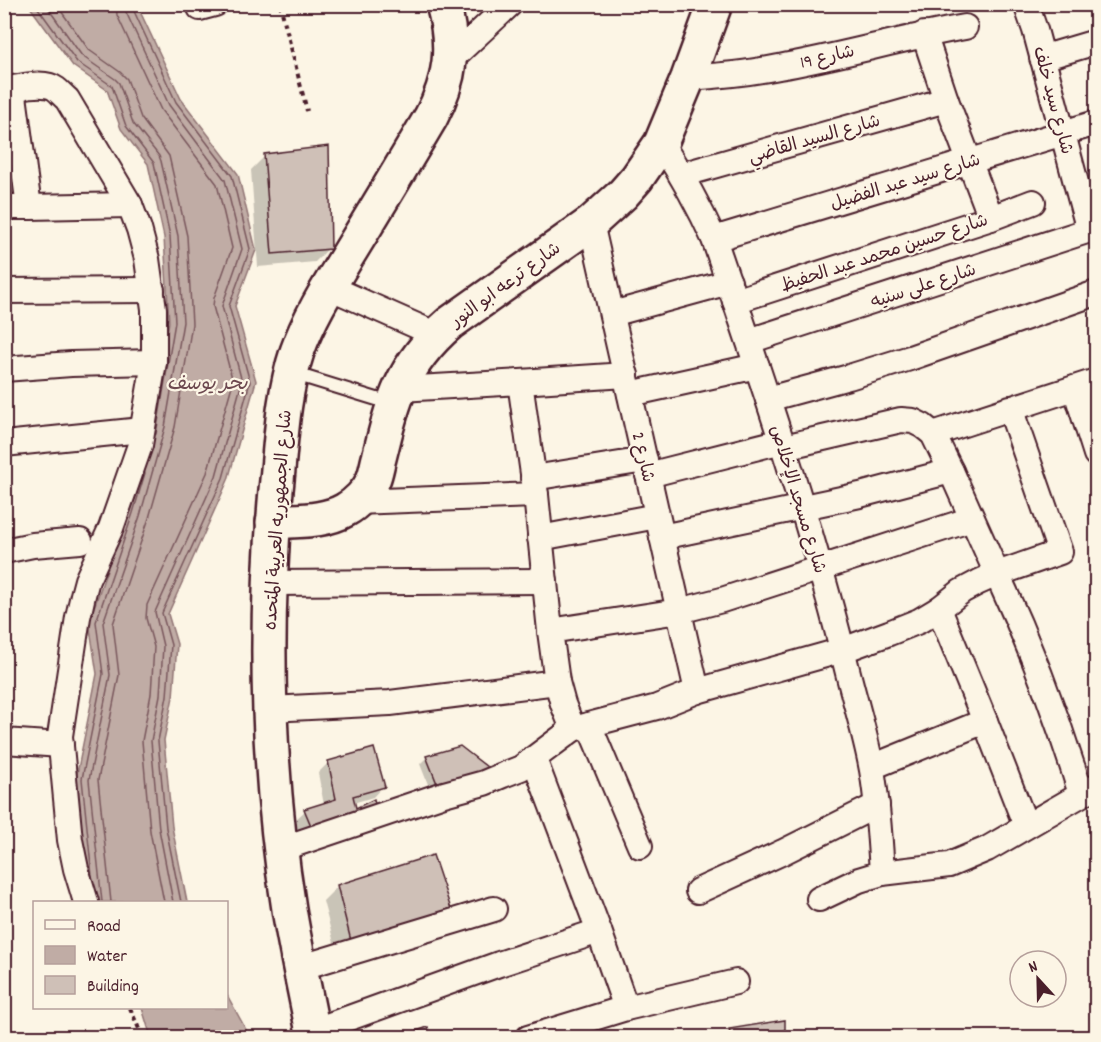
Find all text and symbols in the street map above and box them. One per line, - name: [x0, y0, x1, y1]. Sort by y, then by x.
- street label: شارع 19: [798, 40, 857, 77]
- street label: شارع سيد خلف: [1025, 44, 1078, 157]
- street label: شارع السيد القاضي: [746, 110, 884, 172]
- street label: شارع سيد عبد الفضيل: [828, 149, 984, 218]
- street label: شارع حسين محمد عبد الحفيظ: [778, 209, 992, 300]
- street label: شارع ترعه ابو النور: [445, 237, 567, 336]
- street label: شارع على سنيه: [868, 259, 980, 316]
- water label: بحر يوسف: [167, 371, 248, 399]
- street label: شارع الجمهوريه العربية المتحده: [259, 409, 300, 631]
- street label: شارع مسجد الإخلاص: [762, 423, 831, 577]
- street label: شارع 2: [624, 430, 659, 485]
- legend: [33, 901, 228, 1009]
- text: Road: [87, 915, 121, 940]
- text: Water: [87, 945, 127, 970]
- north arrow: [1008, 949, 1068, 1009]
- text: N: [1025, 955, 1041, 980]
- text: Building: [87, 975, 139, 1000]

